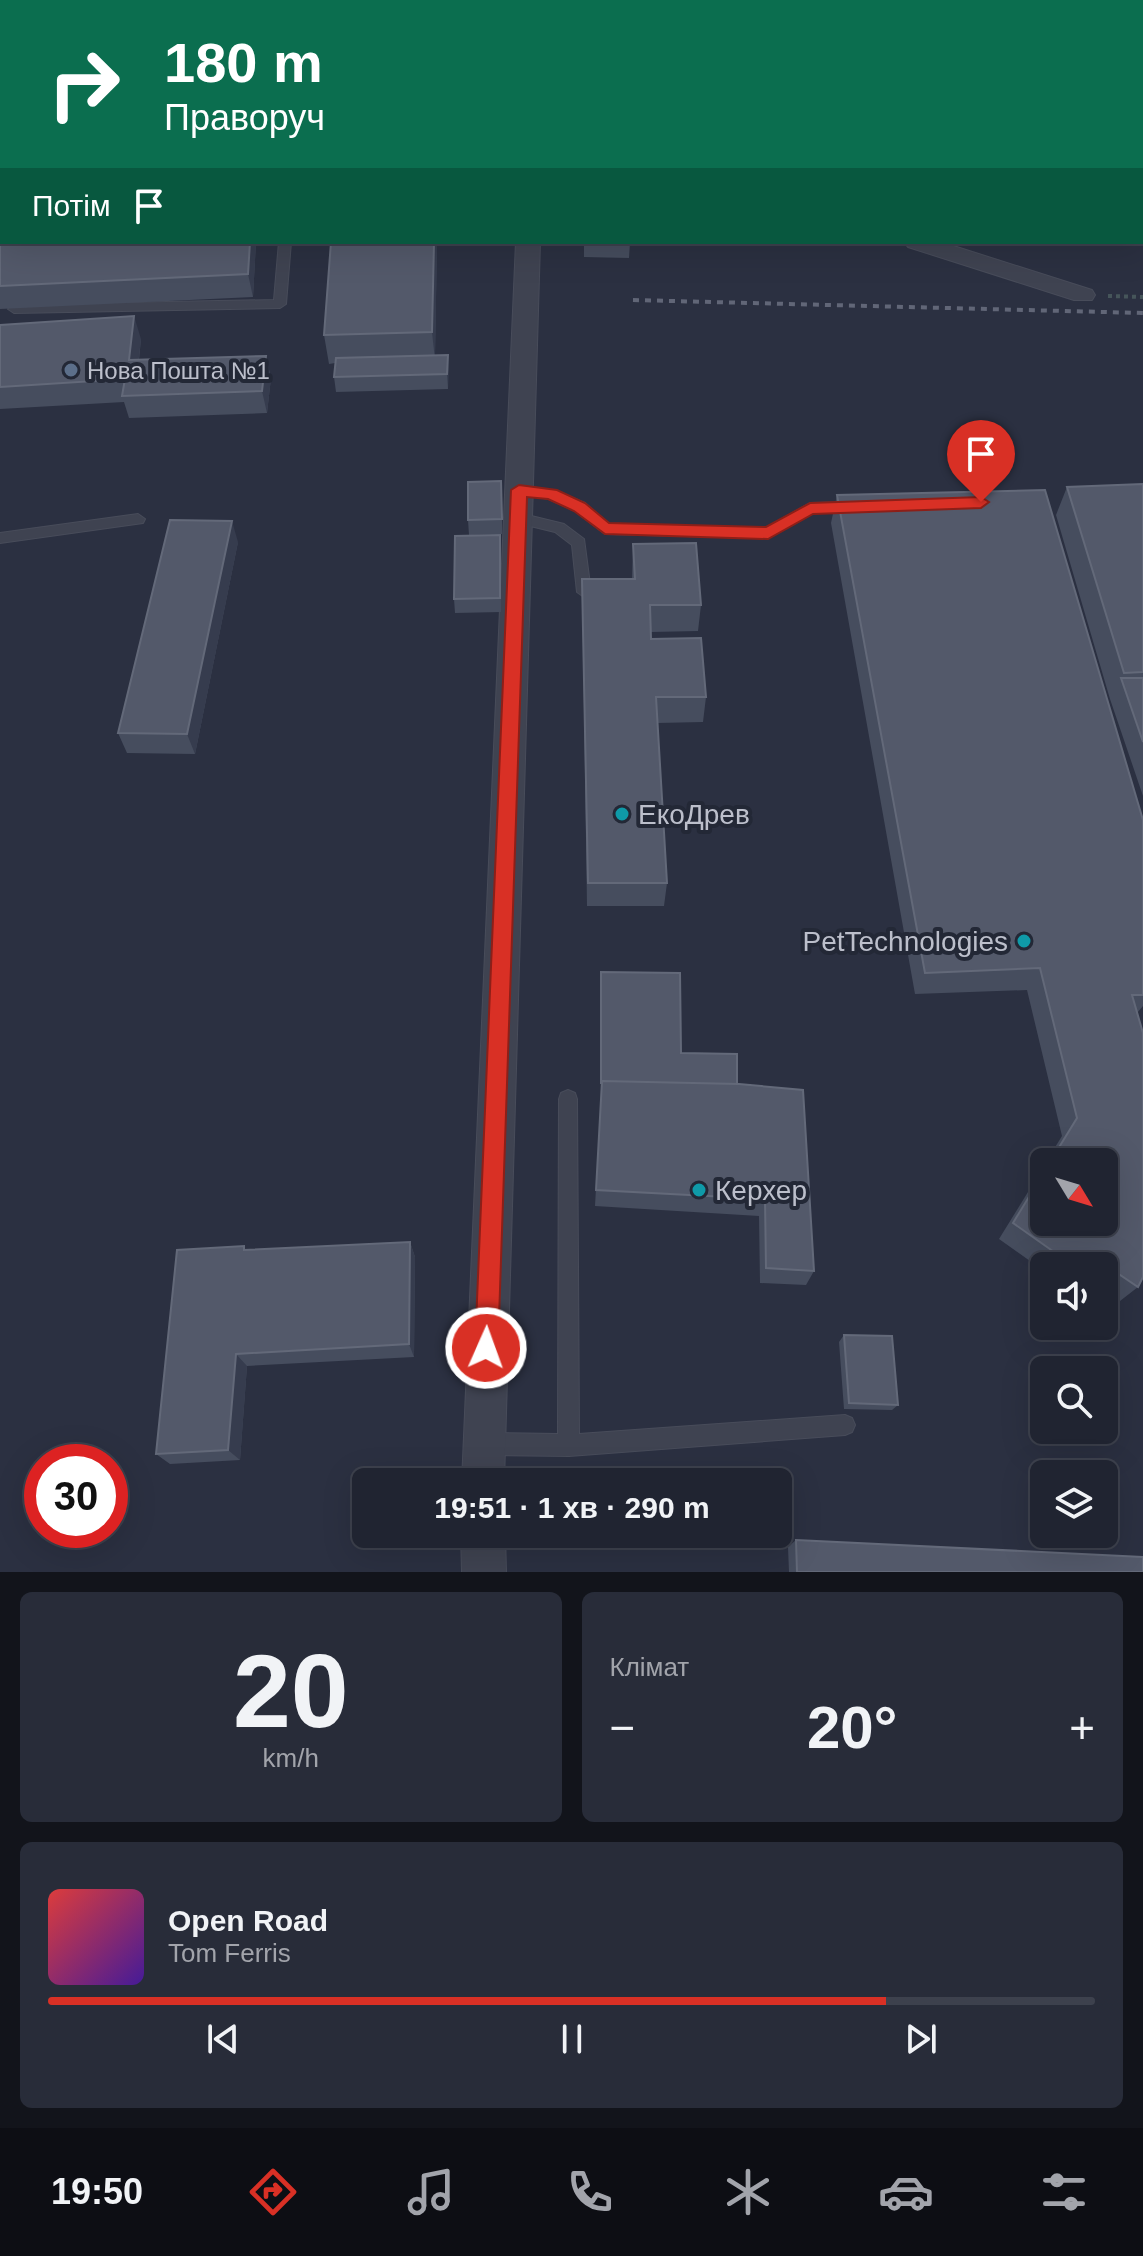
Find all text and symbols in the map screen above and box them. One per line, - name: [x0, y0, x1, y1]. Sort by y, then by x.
- text: 180 m: [164, 31, 323, 94]
- icon: right: [32, 32, 136, 136]
- text: Праворуч: [164, 97, 325, 138]
- icon: arrive: [127, 184, 171, 228]
- text: Потім: [32, 189, 111, 222]
- place label: Нова Пошта №1: [87, 357, 270, 384]
- marker: Нова Пошта №1: [62, 361, 80, 379]
- pin: [947, 420, 1015, 502]
- icon: arrive: [959, 432, 1003, 476]
- place label: ЕкоДрев: [638, 799, 750, 830]
- marker: ЕкоДрев: [613, 805, 631, 823]
- place label: PetTechnologies: [803, 926, 1008, 957]
- marker: PetTechnologies: [1015, 932, 1033, 950]
- north arrow: [1030, 1148, 1118, 1236]
- map controls: [1030, 1148, 1118, 1548]
- place label: Керхер: [715, 1175, 807, 1206]
- marker: Керхер: [690, 1181, 708, 1199]
- button: sound: [1030, 1252, 1118, 1340]
- position arrow: [444, 1306, 528, 1390]
- button: search: [1030, 1356, 1118, 1444]
- speed limit sign: 30: [24, 1444, 128, 1548]
- button: layers: [1030, 1460, 1118, 1548]
- text: 19:51 · 1 хв · 290 m: [434, 1491, 710, 1524]
- text: 20: [233, 1633, 349, 1749]
- text: Клімат: [610, 1652, 689, 1682]
- text: 20°: [807, 1694, 898, 1761]
- text: −: [610, 1703, 635, 1752]
- text: +: [1069, 1703, 1095, 1752]
- text: km/h: [263, 1743, 319, 1773]
- text: Open Road: [168, 1904, 328, 1937]
- text: Tom Ferris: [168, 1938, 291, 1968]
- icon: previous: [201, 2017, 245, 2061]
- icon: pause: [550, 2017, 594, 2061]
- icon: next: [899, 2017, 943, 2061]
- icon: directions: [245, 2164, 301, 2220]
- icon: music: [403, 2164, 459, 2220]
- icon: phone: [562, 2164, 618, 2220]
- icon: climate: [720, 2164, 776, 2220]
- icon: car: [878, 2164, 934, 2220]
- icon: filters: [1036, 2164, 1092, 2220]
- text: 19:50: [51, 2171, 143, 2212]

